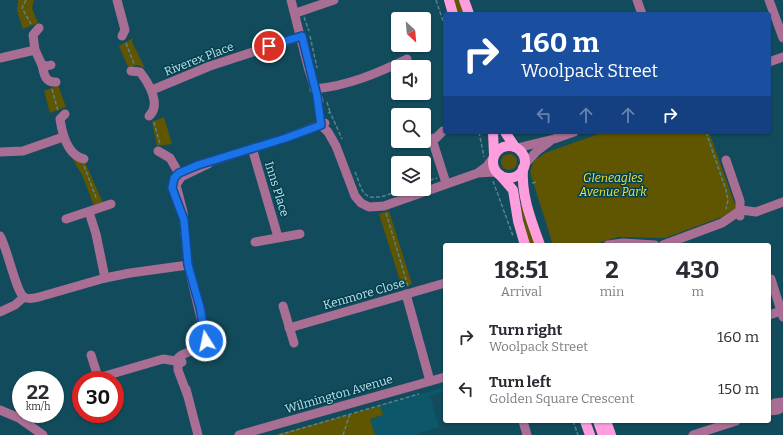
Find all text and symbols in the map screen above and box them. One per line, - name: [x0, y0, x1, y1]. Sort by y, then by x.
- north arrow: [391, 12, 431, 52]
- map controls: [391, 12, 431, 196]
- text: 160 m: [521, 26, 599, 59]
- icon: right: [455, 28, 507, 80]
- pin: [252, 29, 286, 63]
- icon: arrive: [258, 35, 280, 57]
- street label: Riverex Place: [162, 39, 236, 79]
- button: sound: [391, 60, 431, 100]
- text: Woolpack Street: [521, 60, 658, 82]
- icon: left: [533, 104, 555, 126]
- icon: ahead: [575, 104, 597, 126]
- icon: ahead: [617, 104, 639, 126]
- icon: right: [659, 104, 681, 126]
- button: search: [391, 108, 431, 148]
- button: layers: [391, 156, 431, 196]
- street label: Inns Place: [262, 160, 292, 218]
- park label: Gleneagles Avenue Park: [578, 171, 647, 199]
- text: 18:51: [495, 256, 548, 284]
- text: 2: [605, 256, 619, 284]
- text: 430: [676, 256, 719, 284]
- street label: Kenmore Close: [321, 276, 407, 312]
- text: Arrival: [501, 284, 542, 299]
- text: min: [600, 284, 624, 299]
- text: m: [691, 284, 704, 299]
- position arrow: [185, 320, 227, 362]
- text: Turn right: [489, 321, 562, 339]
- icon: right: [455, 326, 477, 348]
- text: 160 m: [717, 328, 759, 346]
- text: Woolpack Street: [489, 339, 588, 354]
- speed limit sign: 30: [72, 371, 124, 423]
- street label: Wilmington Avenue: [284, 372, 394, 416]
- text: Turn left: [489, 373, 551, 391]
- icon: left: [455, 378, 477, 400]
- text: 22: [27, 380, 49, 404]
- text: 150 m: [718, 380, 759, 398]
- text: Golden Square Crescent: [489, 391, 634, 406]
- text: km/h: [26, 401, 50, 413]

